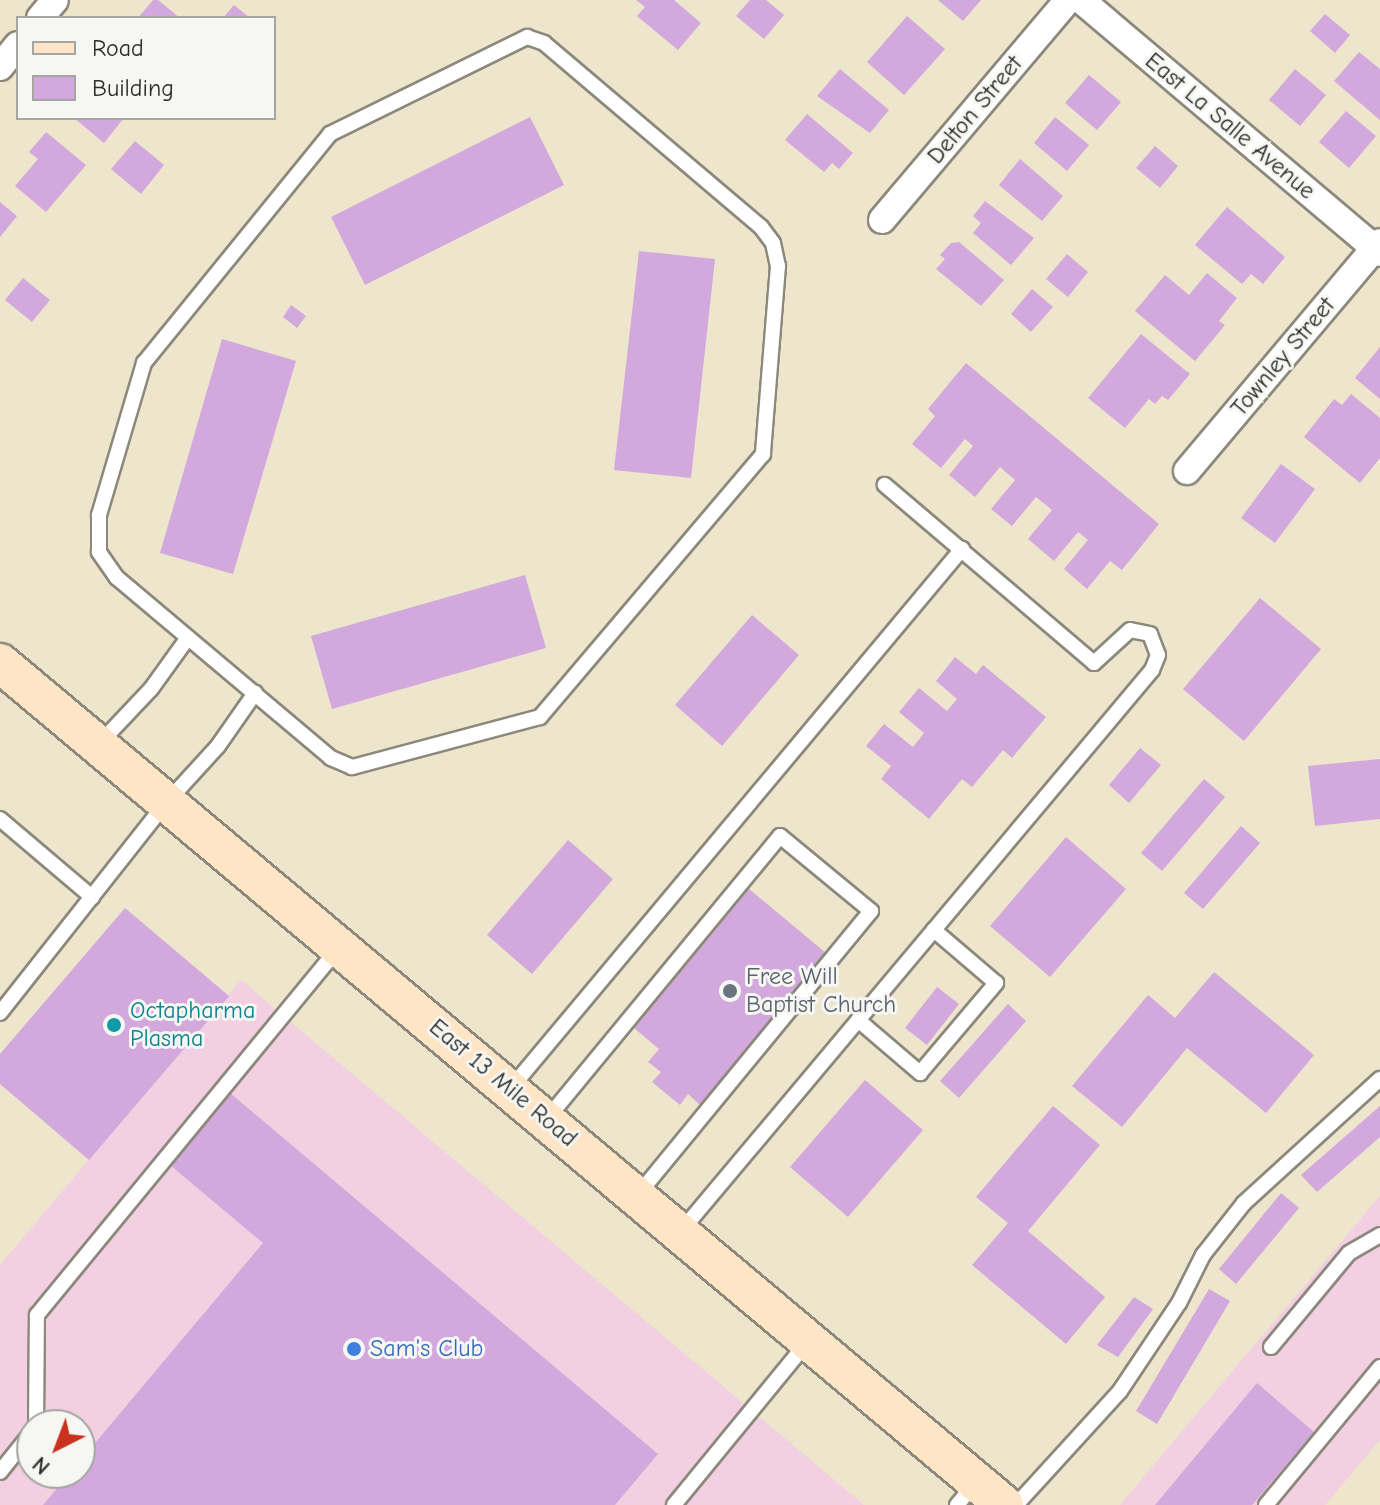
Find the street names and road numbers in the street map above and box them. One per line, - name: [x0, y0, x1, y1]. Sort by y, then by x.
- street label: East La Salle Avenue: [1139, 47, 1321, 205]
- street label: Delton Street: [921, 50, 1029, 170]
- street label: Townley Street: [1225, 292, 1341, 422]
- street label: East 13 Mile Road: [423, 1013, 583, 1153]

